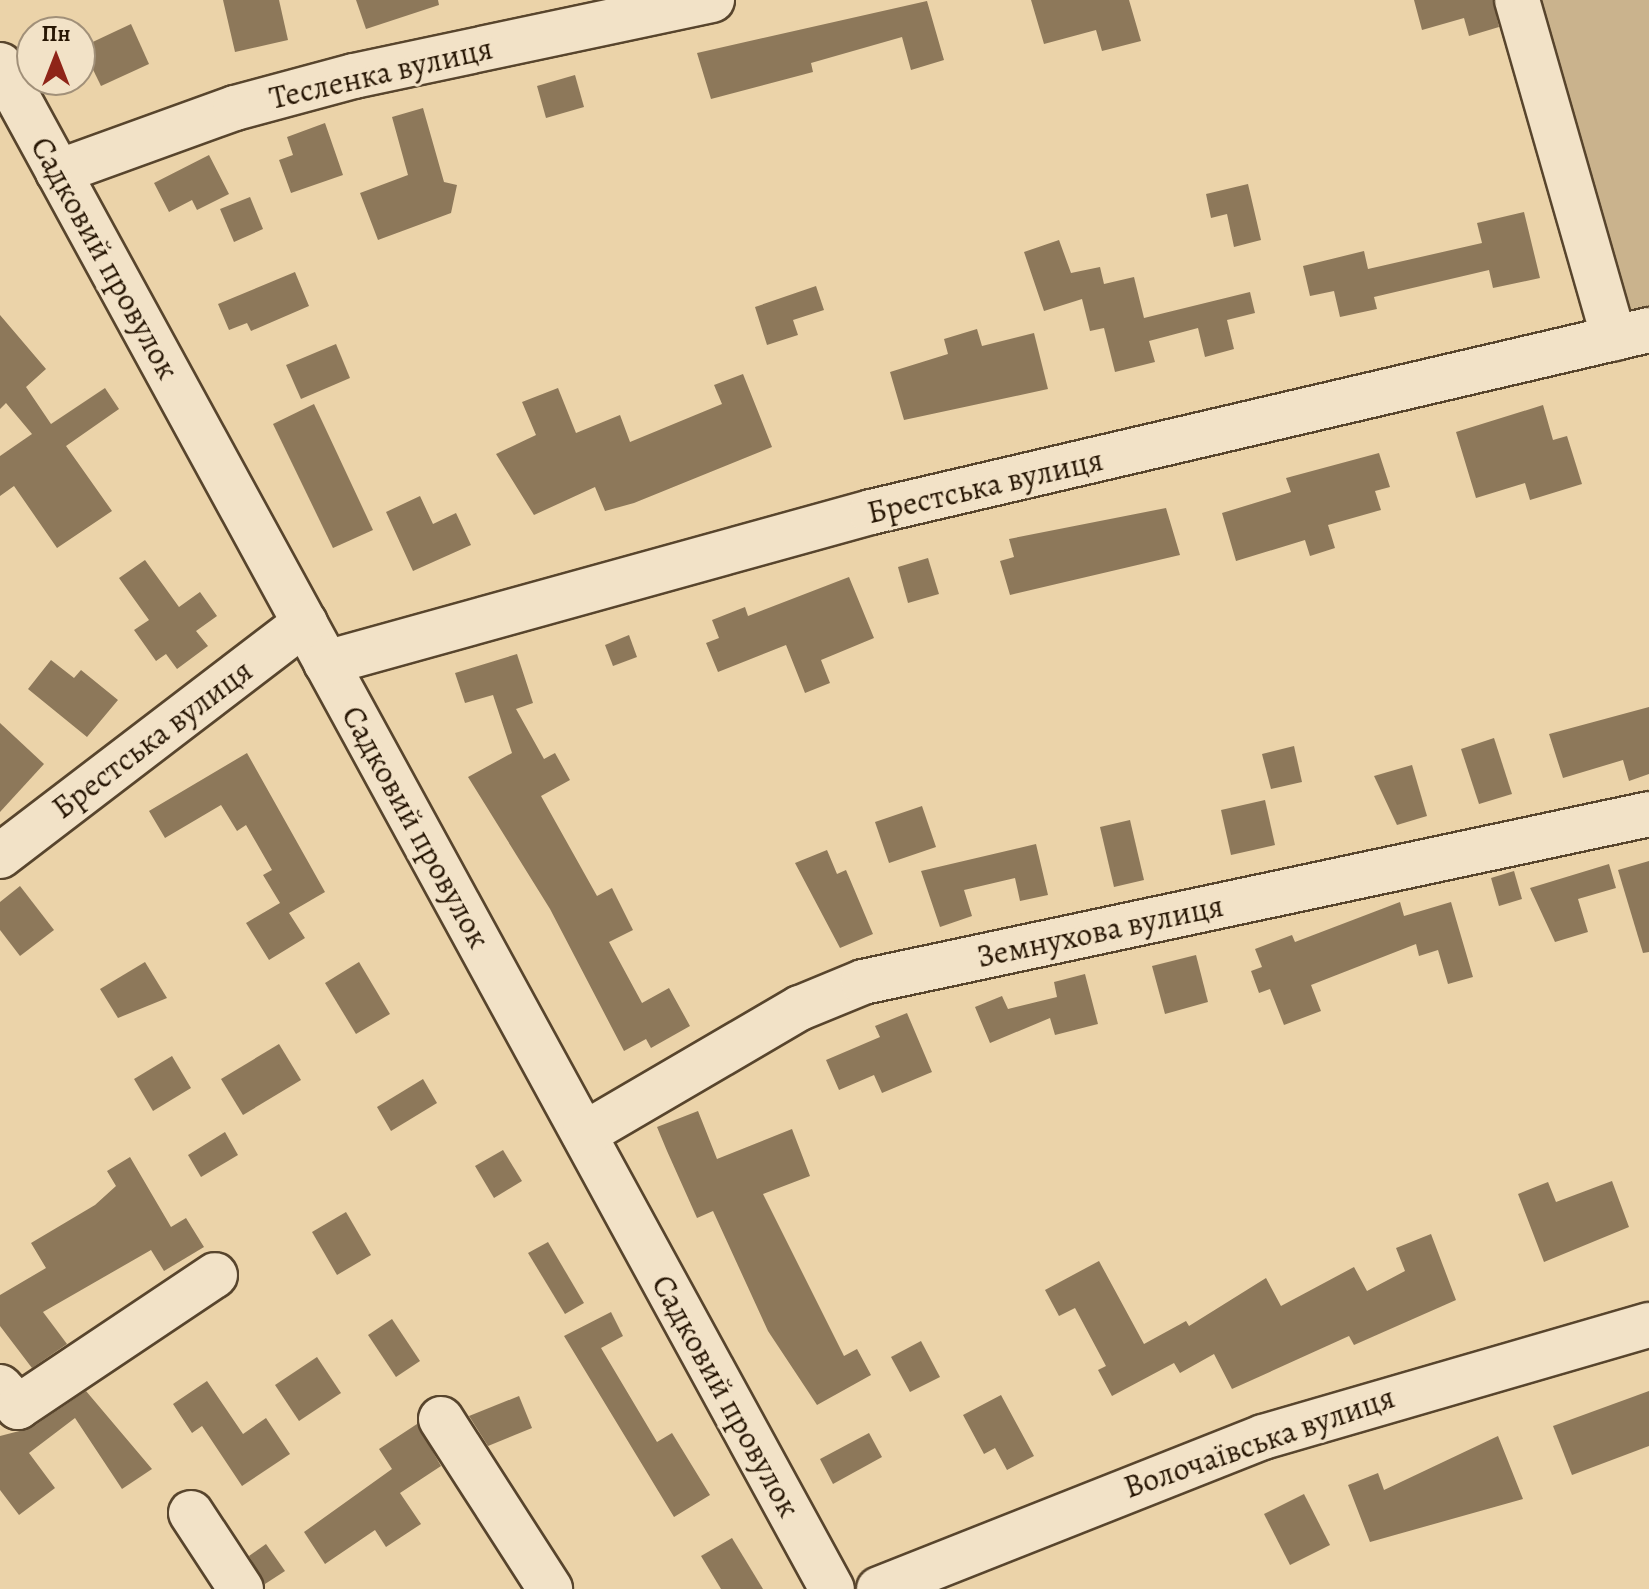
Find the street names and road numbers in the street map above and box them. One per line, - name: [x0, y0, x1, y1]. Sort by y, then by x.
- street label: Тесленка вулиця: [266, 29, 496, 117]
- street label: Садковий провулок: [22, 130, 188, 386]
- street label: Брестська вулиця: [863, 440, 1107, 532]
- street label: Брестська вулиця: [44, 651, 260, 827]
- street label: Садковий провулок: [333, 699, 499, 955]
- street label: Земнухова вулиця: [973, 886, 1227, 976]
- street label: Садковий провулок: [643, 1268, 809, 1524]
- street label: Волочаївська вулиця: [1119, 1378, 1399, 1506]

